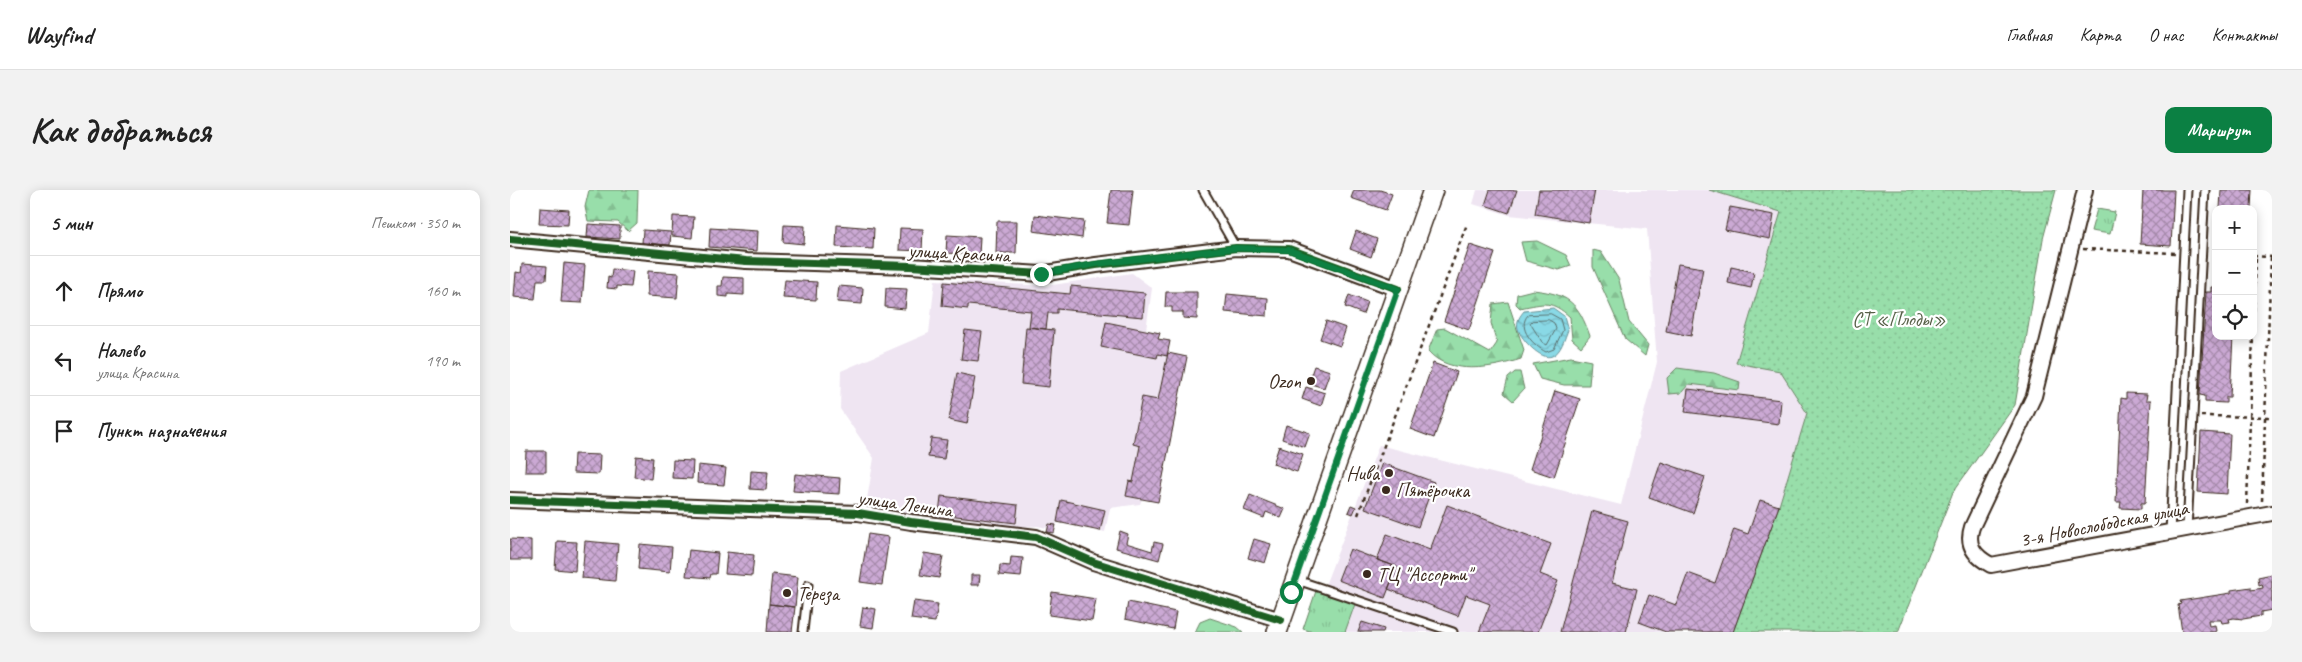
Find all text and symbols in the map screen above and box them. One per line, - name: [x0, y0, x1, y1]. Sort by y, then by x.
- text: Wayfind: [25, 20, 92, 50]
- text: Главная: [2007, 24, 2052, 46]
- text: Карта: [2080, 24, 2121, 46]
- text: О нас: [2149, 24, 2184, 46]
- text: Контакты: [2212, 24, 2277, 46]
- button: Маршрут: [2165, 107, 2272, 153]
- text: Как добраться: [30, 108, 211, 153]
- map controls: [2212, 205, 2257, 340]
- button: +: [2212, 205, 2257, 250]
- text: 5 мин: [50, 210, 92, 236]
- text: Пешком · 350 m: [371, 213, 460, 233]
- street label: улица Красина: [907, 238, 1012, 268]
- button: −: [2212, 250, 2257, 295]
- route end: [1030, 263, 1053, 286]
- icon: ahead: [50, 277, 78, 305]
- text: Прямо: [97, 279, 142, 303]
- text: 160 m: [426, 281, 460, 301]
- button: locate: [2212, 295, 2257, 340]
- park label: СТ «Плоды»: [1852, 307, 1946, 332]
- text: Налево: [97, 339, 145, 363]
- icon: left: [50, 347, 78, 375]
- text: 190 m: [426, 351, 460, 371]
- text: улица Красина: [97, 363, 178, 383]
- place label: Ozon: [1268, 369, 1302, 394]
- marker: Ozon: [1305, 375, 1317, 387]
- icon: arrive: [50, 417, 78, 445]
- text: Пункт назначения: [97, 419, 226, 443]
- place label: Нива: [1346, 461, 1381, 486]
- marker: Нива: [1383, 467, 1395, 479]
- place label: Пятёрочка: [1396, 478, 1471, 503]
- marker: Пятёрочка: [1380, 484, 1392, 496]
- street label: улица Ленина: [855, 485, 956, 523]
- street label: 3-я Новослободская улица: [2018, 495, 2192, 553]
- place label: ТЦ "Ассорти": [1377, 562, 1476, 587]
- marker: ТЦ "Ассорти": [1361, 568, 1373, 580]
- place label: Тереза: [797, 581, 841, 606]
- route start: [1280, 581, 1303, 604]
- marker: Тереза: [781, 587, 793, 599]

